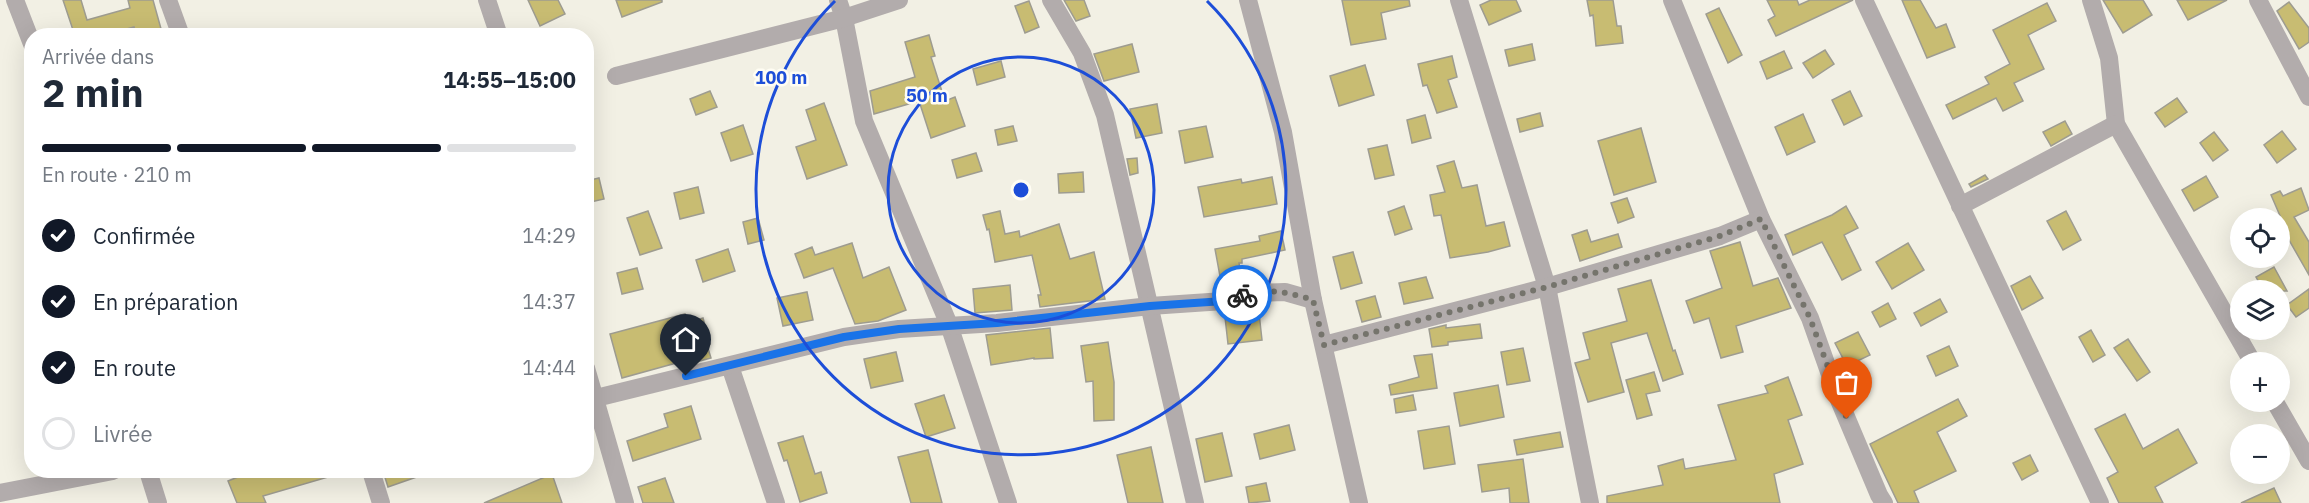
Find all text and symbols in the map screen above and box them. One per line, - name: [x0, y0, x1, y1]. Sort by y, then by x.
- text: Arrivée dans: [42, 43, 154, 70]
- text: 14:55–15:00: [443, 65, 576, 94]
- text: 100 m: [755, 66, 807, 89]
- text: 2 min: [42, 67, 144, 118]
- text: 50 m: [906, 84, 948, 107]
- text: En route · 210 m: [42, 161, 192, 188]
- centre of rings: [1011, 180, 1031, 200]
- map controls: [2230, 208, 2290, 484]
- button: locate: [2230, 208, 2290, 268]
- icon: check: [42, 219, 75, 252]
- text: Confirmée: [93, 221, 195, 250]
- text: 14:29: [522, 222, 576, 249]
- courier: [1212, 265, 1272, 325]
- icon: bike: [1226, 279, 1259, 312]
- button: layers: [2230, 280, 2290, 340]
- icon: check: [42, 285, 75, 318]
- text: En préparation: [93, 287, 239, 316]
- text: 14:37: [522, 288, 576, 315]
- pin: [660, 314, 711, 376]
- icon: home: [669, 323, 702, 356]
- icon: check: [42, 351, 75, 384]
- button: +: [2230, 352, 2290, 412]
- text: En route: [93, 353, 176, 382]
- text: 14:44: [522, 354, 576, 381]
- pin: [1821, 357, 1872, 419]
- icon: bag: [1830, 366, 1863, 399]
- text: Livrée: [93, 419, 152, 448]
- button: −: [2230, 424, 2290, 484]

